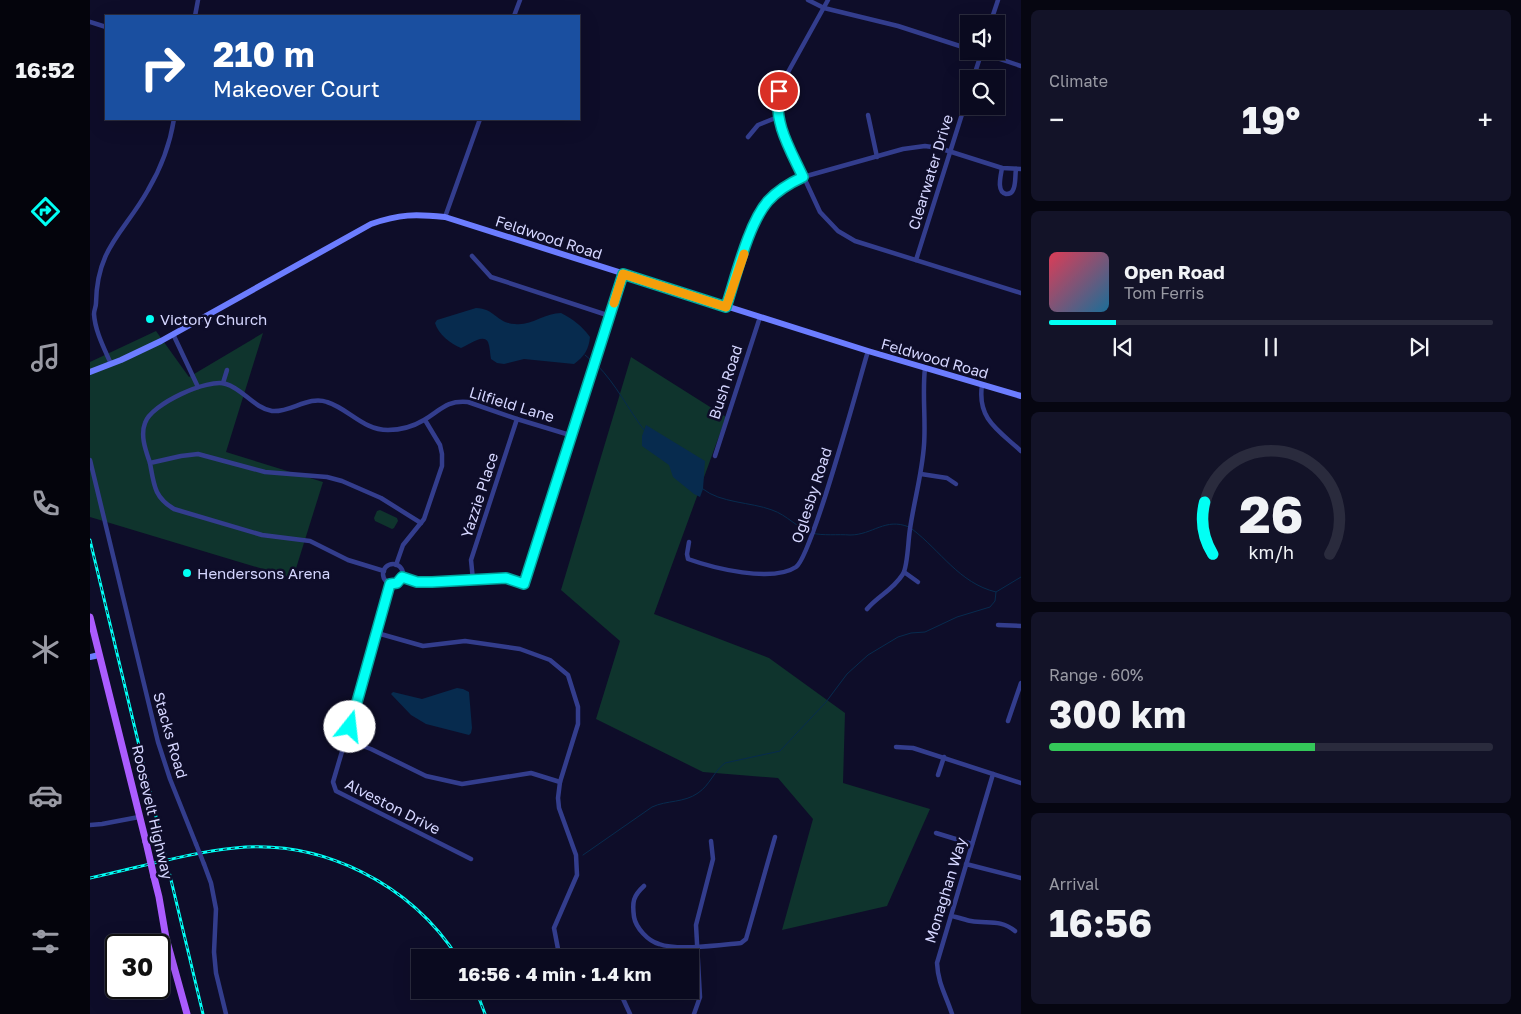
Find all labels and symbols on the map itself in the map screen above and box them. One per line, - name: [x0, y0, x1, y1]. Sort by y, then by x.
- pin: [758, 70, 800, 112]
- street label: Clearwater Drive: [904, 112, 956, 232]
- street label: Feldwood Road: [493, 211, 605, 263]
- place label: Victory Church: [160, 310, 267, 328]
- marker: Victory Church: [144, 313, 156, 325]
- street label: Feldwood Road: [879, 334, 991, 382]
- street label: Bush Road: [705, 343, 745, 421]
- street label: Lilfield Lane: [467, 383, 557, 426]
- street label: Oglesby Road: [787, 445, 835, 545]
- street label: Yazzie Place: [457, 450, 501, 540]
- place label: Hendersons Arena: [197, 564, 330, 582]
- marker: Hendersons Arena: [181, 567, 193, 579]
- street label: Stacks Road: [150, 690, 192, 780]
- position arrow: [323, 700, 375, 752]
- street label: Roosevelt Highway: [129, 743, 177, 882]
- street label: Alveston Drive: [343, 774, 444, 838]
- street label: Monaghan Way: [920, 834, 970, 945]
- speed limit sign: 30: [105, 934, 170, 999]

